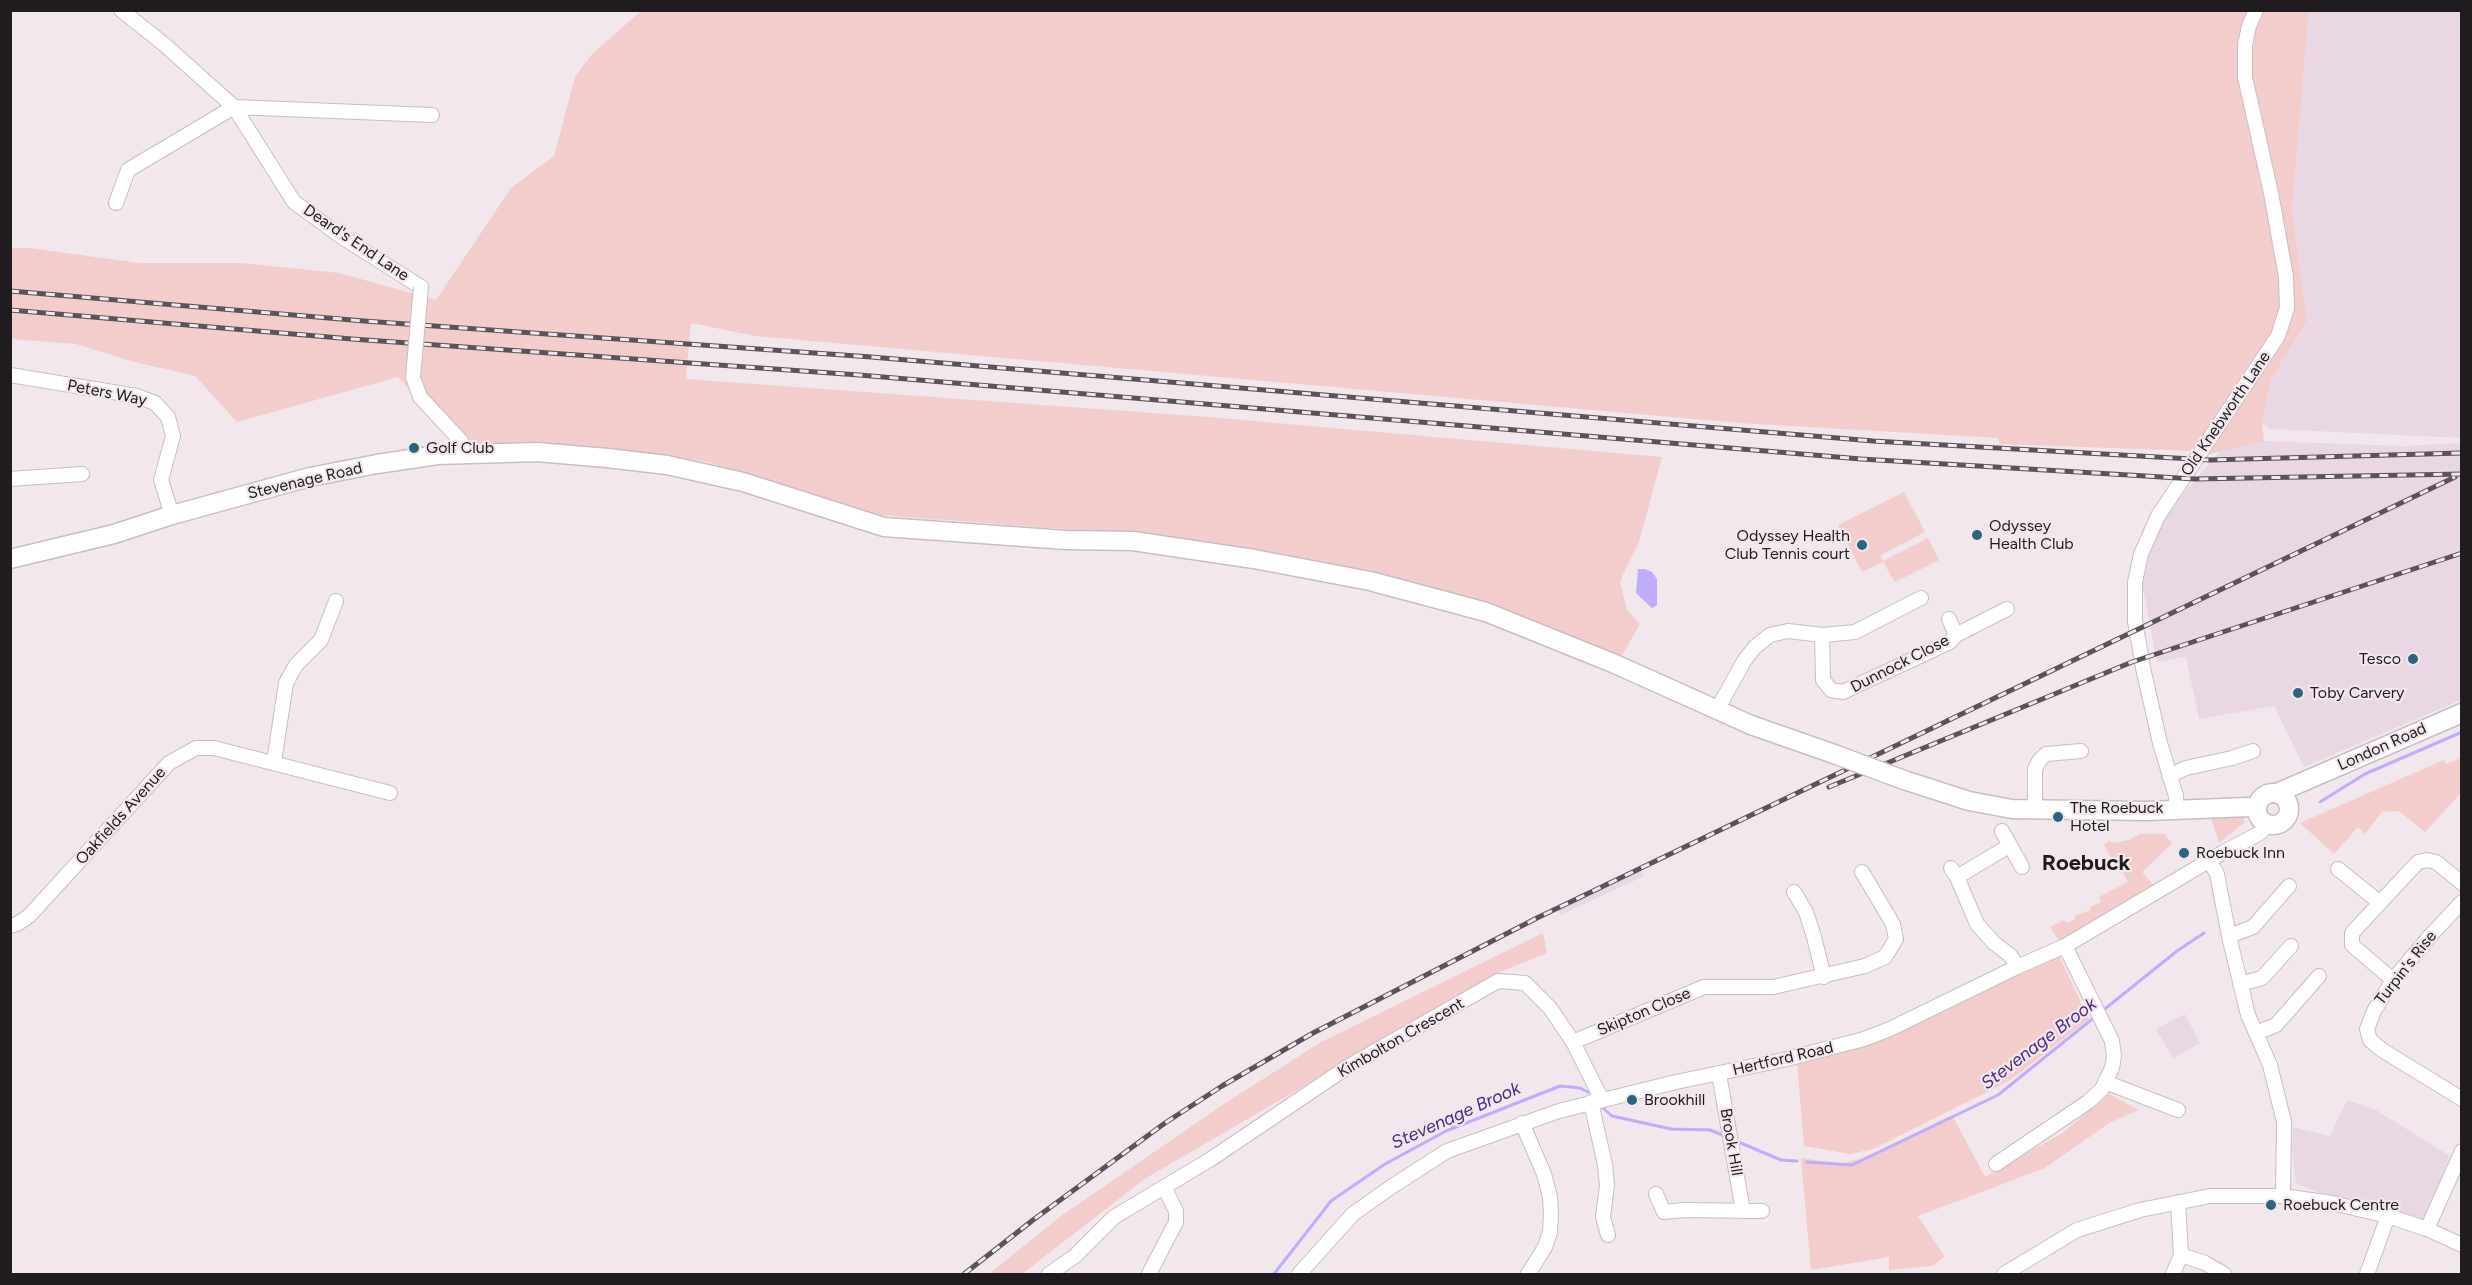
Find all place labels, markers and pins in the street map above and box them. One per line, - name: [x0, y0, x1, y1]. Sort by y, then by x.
- place label: Golf Club: [426, 438, 494, 458]
- marker: Golf Club: [407, 441, 421, 455]
- place label: Odyssey Health Club: [1989, 516, 2074, 554]
- place label: Odyssey Health Club Tennis court: [1725, 526, 1850, 564]
- marker: Odyssey Health Club: [1970, 528, 1984, 542]
- marker: Odyssey Health Club Tennis court: [1855, 538, 1869, 552]
- place label: Tesco: [2359, 649, 2401, 669]
- marker: Tesco: [2406, 652, 2420, 666]
- place label: Toby Carvery: [2310, 683, 2404, 703]
- marker: Toby Carvery: [2291, 686, 2305, 700]
- place label: The Roebuck Hotel: [2070, 798, 2163, 836]
- marker: The Roebuck Hotel: [2051, 810, 2065, 824]
- place label: Roebuck Inn: [2196, 843, 2285, 863]
- marker: Roebuck Inn: [2177, 846, 2191, 860]
- place label: Brookhill: [1644, 1090, 1705, 1110]
- marker: Brookhill: [1625, 1093, 1639, 1107]
- place label: Roebuck Centre: [2283, 1195, 2399, 1215]
- marker: Roebuck Centre: [2264, 1198, 2278, 1212]

